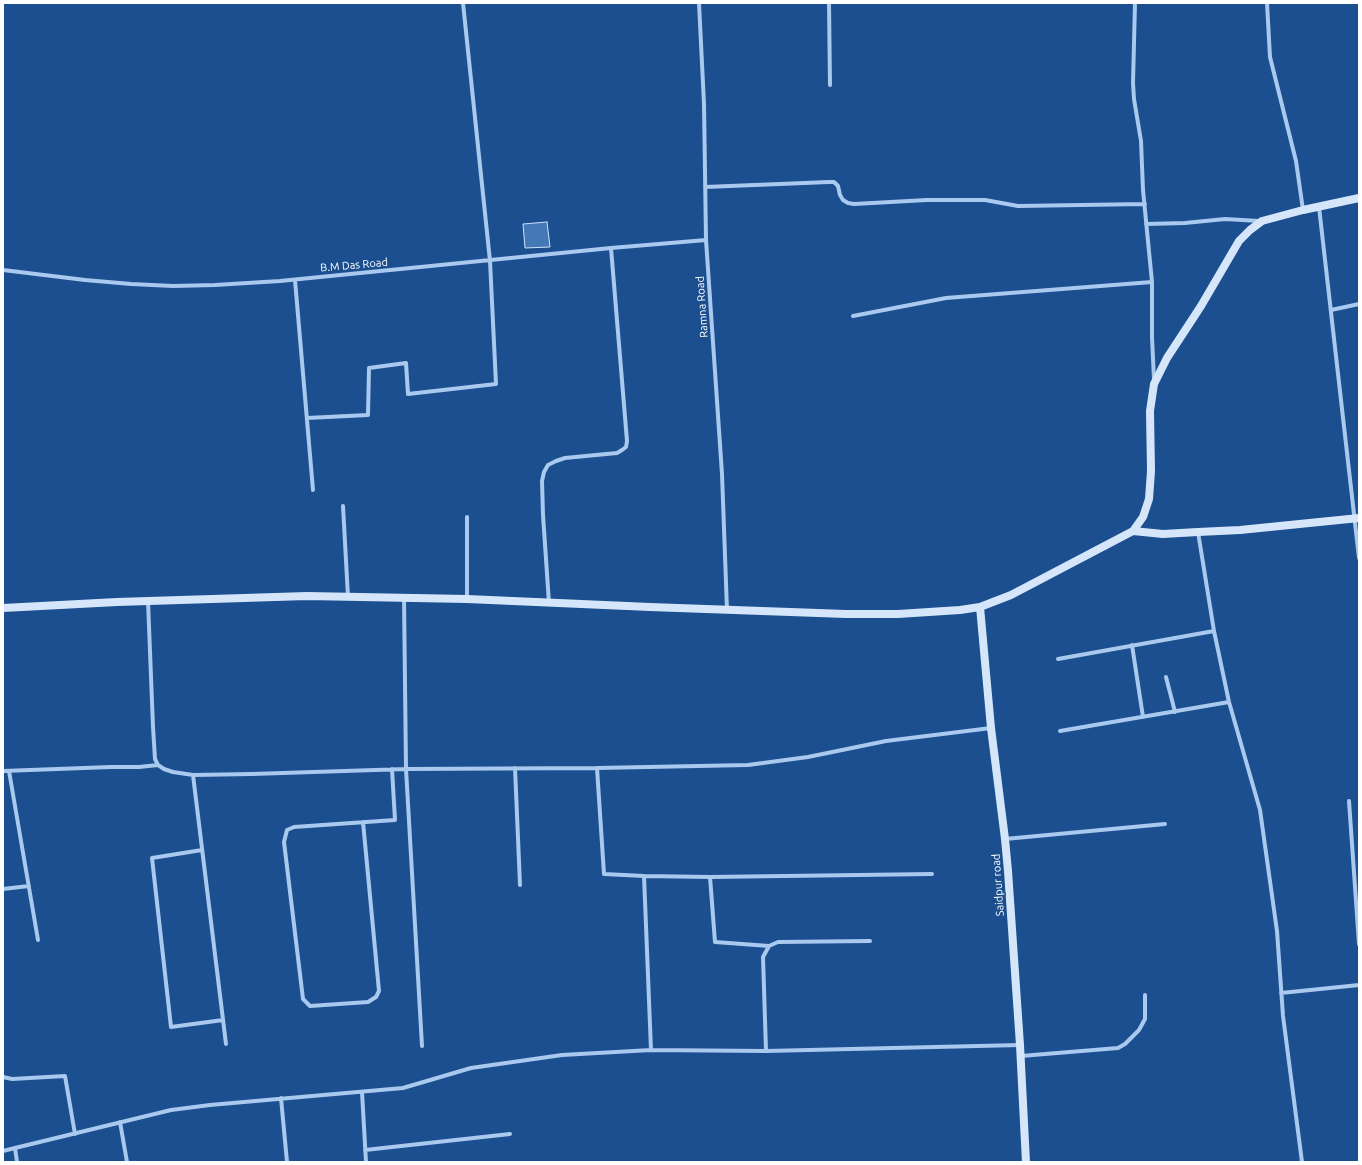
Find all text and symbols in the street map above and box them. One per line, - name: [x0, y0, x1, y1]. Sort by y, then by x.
- street label: B.M Das Road: [320, 255, 388, 275]
- street label: Ramna Road: [693, 276, 711, 338]
- street label: Saidpur road: [989, 853, 1007, 917]

